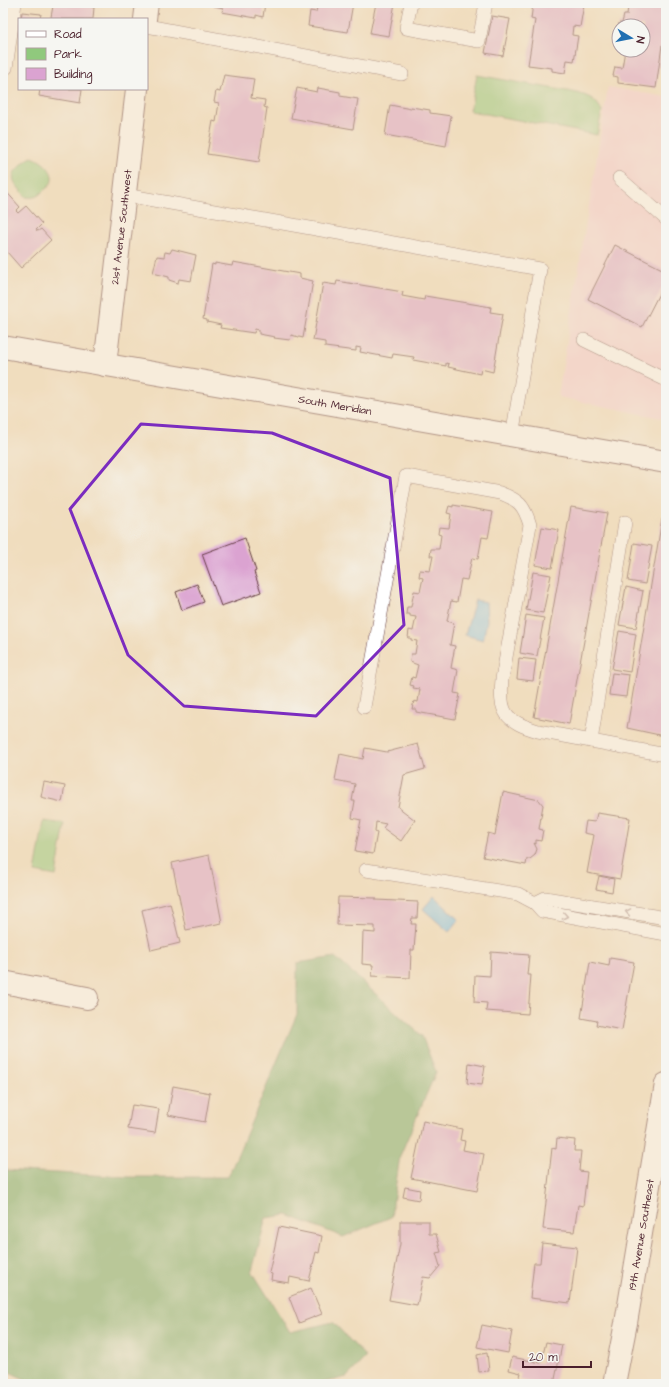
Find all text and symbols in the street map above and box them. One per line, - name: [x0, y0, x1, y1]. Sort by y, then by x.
- legend: [18, 18, 148, 90]
- north arrow: [611, 18, 651, 58]
- text: Road: [54, 26, 82, 43]
- text: N: [632, 35, 648, 44]
- text: Park: [54, 46, 82, 63]
- text: Building: [54, 66, 92, 84]
- street label: 21st Avenue Southwest: [107, 168, 135, 285]
- street label: South Meridian: [297, 391, 373, 418]
- one-way arrow: [624, 908, 631, 916]
- one-way arrow: [562, 911, 568, 919]
- street label: 19th Avenue Southeast: [624, 1177, 658, 1291]
- scale bar: [523, 1343, 591, 1369]
- text: 20 m: [529, 1349, 558, 1366]

